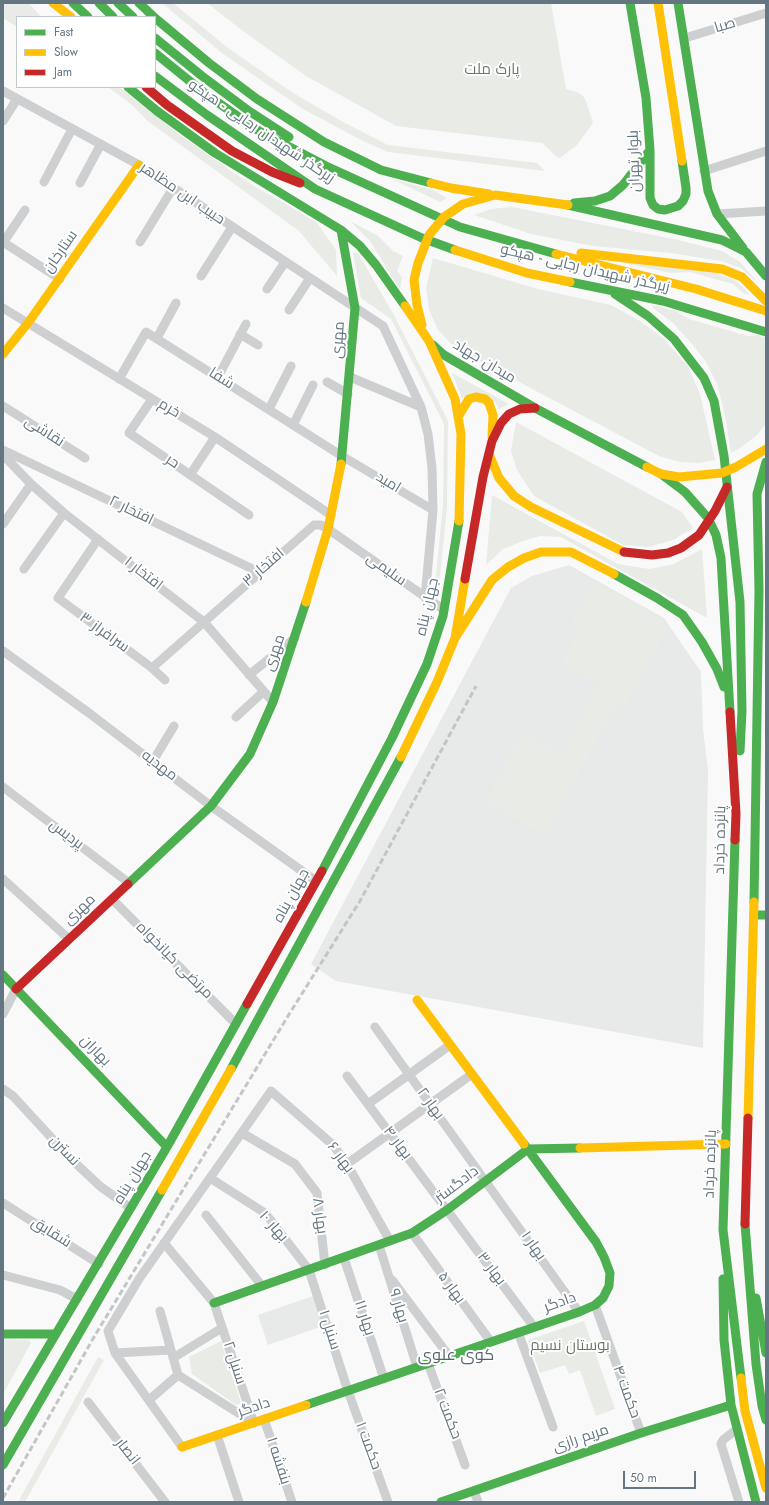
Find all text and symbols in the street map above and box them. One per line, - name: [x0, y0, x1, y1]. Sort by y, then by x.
- street label: صبا: [712, 14, 738, 38]
- legend: [16, 16, 156, 88]
- text: Fast: [54, 23, 73, 41]
- text: Slow: [54, 43, 78, 61]
- park label: پارک ملت: [464, 61, 520, 79]
- text: Jam: [54, 63, 72, 81]
- street label: زیرگذر شهیدان رجایی - هپکو: [184, 76, 338, 188]
- street label: بلوار تهران: [625, 130, 645, 192]
- street label: حبیب ابن مظاهر: [136, 159, 228, 229]
- street label: ستارخان: [40, 227, 82, 277]
- street label: زیرگذر شهیدان رجایی - هپکو: [499, 241, 671, 297]
- street label: مهری: [329, 321, 349, 359]
- street label: میدان جهاد: [449, 336, 519, 388]
- street label: شفا: [205, 364, 237, 394]
- street label: خرم: [155, 396, 183, 422]
- street label: نقاشی: [21, 413, 67, 451]
- street label: حر: [162, 451, 182, 473]
- street label: امید: [372, 469, 404, 497]
- street label: افتخار ۲: [106, 493, 156, 529]
- street label: افتخار ۳: [239, 545, 289, 591]
- street label: سلیمی: [362, 550, 410, 590]
- street label: افتخار ۱: [120, 553, 166, 595]
- street label: جهان پناه: [413, 576, 443, 638]
- street label: سرافراز ۳: [76, 609, 132, 657]
- street label: مهری: [260, 632, 290, 674]
- street label: مهدیه: [138, 747, 180, 785]
- street label: پانزده خرداد: [711, 805, 731, 875]
- street label: پردیس: [45, 816, 87, 854]
- street label: جهان پناه: [270, 866, 314, 926]
- street label: مهری: [60, 891, 100, 929]
- street label: مرتضی کیانخواه: [132, 919, 216, 1003]
- street label: بهاران: [76, 1032, 114, 1070]
- street label: بهار ۲: [413, 1085, 447, 1123]
- street label: بهار ۴: [379, 1123, 415, 1163]
- street label: پانزده خرداد: [701, 1129, 721, 1199]
- street label: نسترن: [45, 1132, 83, 1170]
- street label: بهار ۶: [323, 1139, 357, 1177]
- street label: جهان پناه: [110, 1148, 156, 1208]
- street label: دادگستر: [431, 1163, 483, 1207]
- street label: بهار ۸: [308, 1197, 330, 1235]
- street label: بهار ۱۰: [255, 1208, 291, 1246]
- street label: شقایق: [28, 1214, 74, 1252]
- street label: بهار ۱: [517, 1228, 549, 1264]
- street label: بهار ۳: [473, 1249, 509, 1289]
- street label: بهار ۵: [433, 1269, 469, 1307]
- street label: بهار ۹: [384, 1287, 412, 1325]
- street label: دادگر: [541, 1289, 579, 1317]
- street label: بهار ۱۱: [350, 1298, 378, 1338]
- street label: سنبل ۱: [314, 1308, 344, 1352]
- park label: بوستان نسیم: [530, 1337, 610, 1355]
- street label: سنبل ۲: [219, 1339, 249, 1387]
- district label: کوی علوی: [418, 1346, 494, 1366]
- street label: حکمت ۴: [608, 1363, 644, 1421]
- street label: حکمت ۲: [429, 1386, 465, 1442]
- street label: دادگر: [235, 1394, 273, 1422]
- street label: حکمت ۱: [351, 1420, 385, 1472]
- street label: مریم رازی: [551, 1421, 611, 1457]
- street label: انصار: [111, 1435, 143, 1469]
- street label: بنفشه ۱: [262, 1435, 294, 1487]
- scale bar: [625, 1463, 698, 1489]
- text: 50 m: [630, 1469, 657, 1487]

